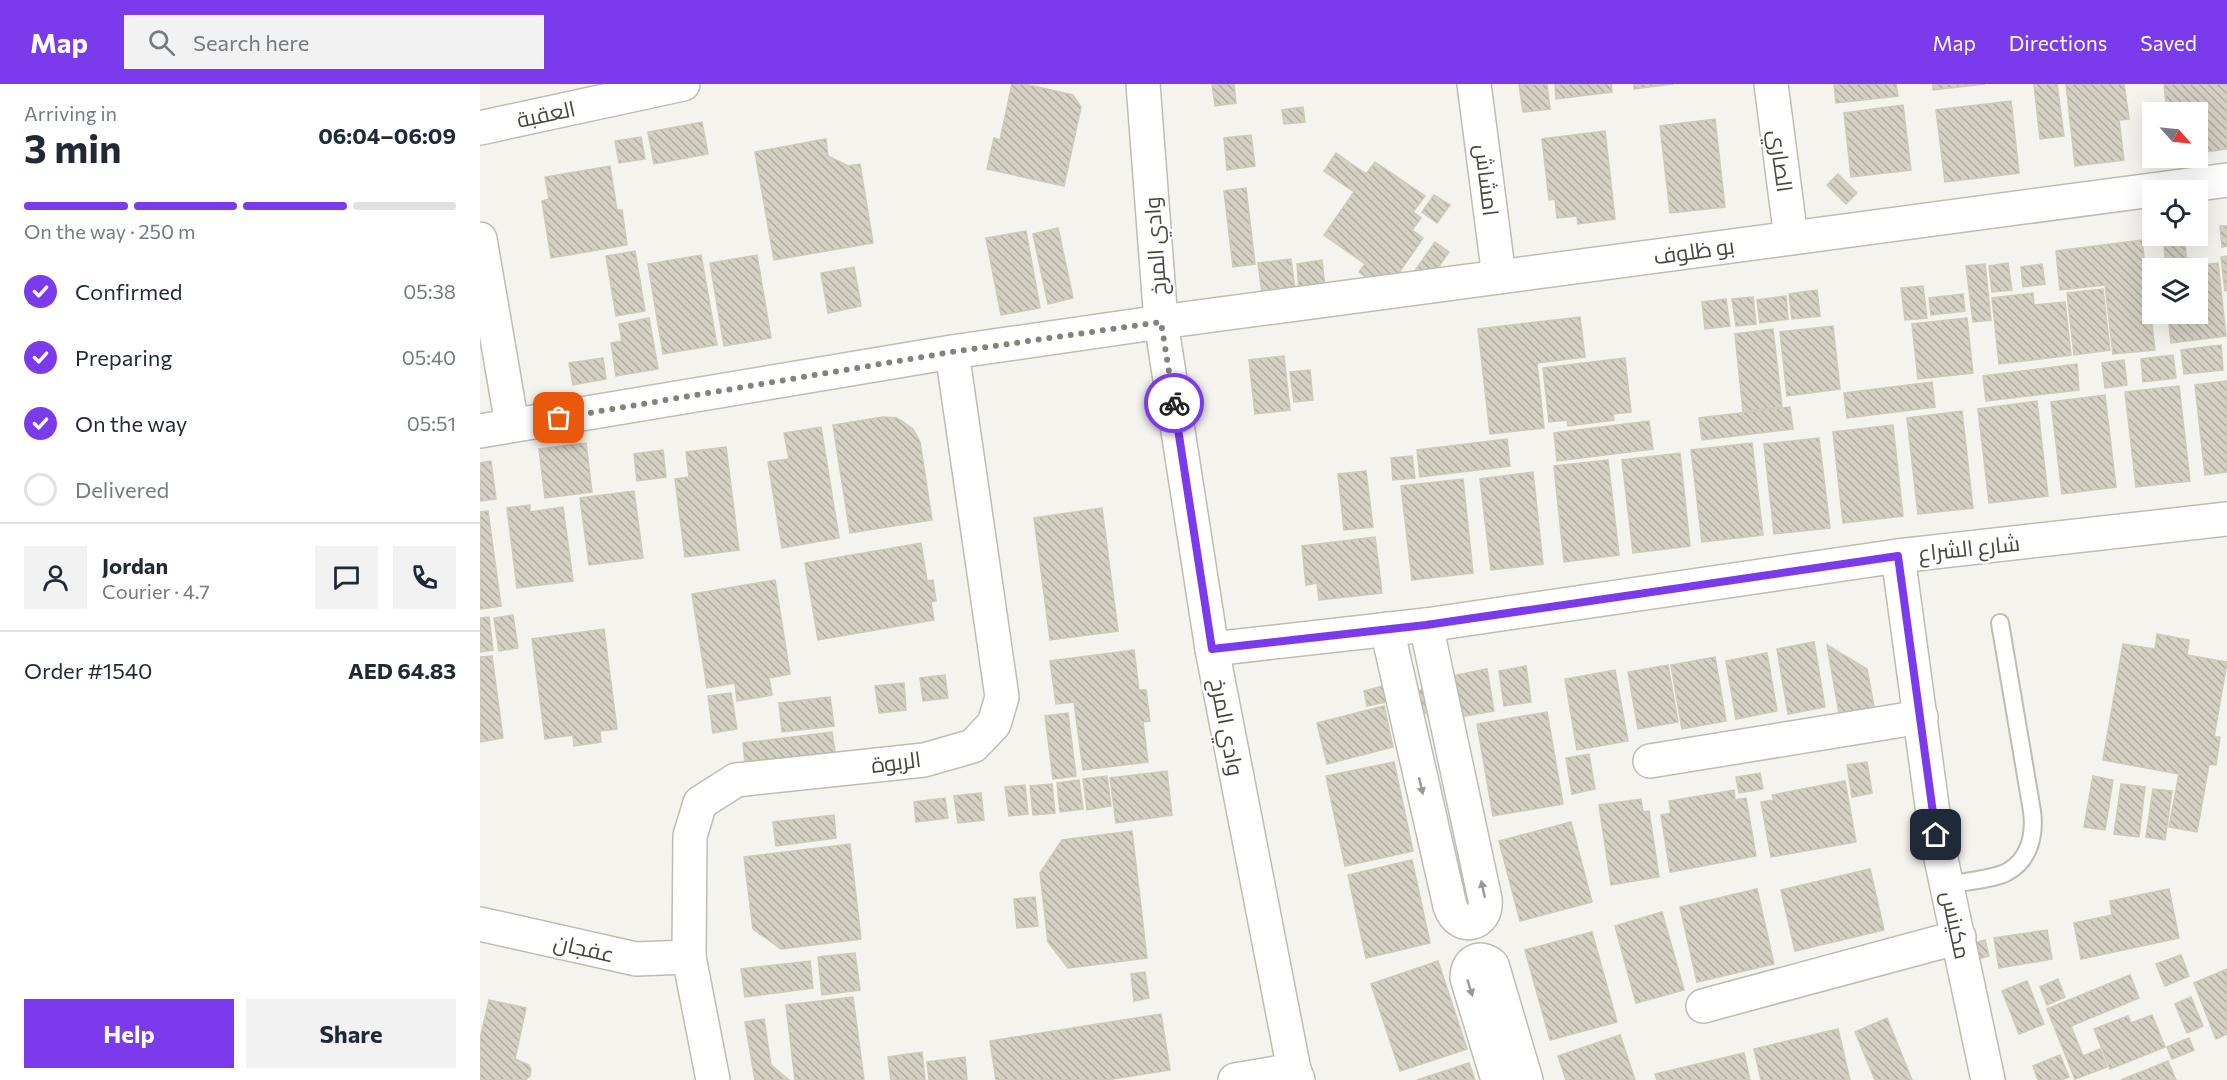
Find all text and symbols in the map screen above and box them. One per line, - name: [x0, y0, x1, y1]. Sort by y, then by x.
- search box: [124, 15, 544, 69]
- text: Map: [30, 25, 88, 59]
- icon: search: [145, 26, 178, 59]
- text: Search here: [193, 29, 309, 56]
- text: Map: [1933, 30, 1976, 55]
- text: Directions: [2009, 30, 2107, 55]
- text: Saved: [2140, 30, 2197, 55]
- street label: العقبة: [514, 94, 578, 133]
- text: Arriving in: [24, 101, 117, 125]
- north arrow: [2142, 102, 2208, 168]
- map controls: [2142, 102, 2208, 324]
- text: 06:04–06:09: [318, 122, 456, 149]
- text: 3 min: [24, 123, 122, 171]
- street label: الصاري: [1760, 128, 1799, 194]
- street label: امشاش: [1469, 143, 1505, 217]
- button: locate: [2142, 180, 2208, 246]
- street label: وادي المرخ: [1138, 196, 1175, 296]
- text: On the way · 250 m: [24, 219, 195, 243]
- street label: بو ظلوف: [1652, 231, 1736, 270]
- button: layers: [2142, 258, 2208, 324]
- icon: check: [24, 275, 57, 308]
- text: Confirmed: [75, 278, 182, 305]
- text: 05:38: [403, 279, 456, 303]
- icon: check: [24, 341, 57, 374]
- text: Preparing: [75, 344, 172, 371]
- text: 05:40: [402, 345, 456, 369]
- courier: [1144, 373, 1204, 433]
- icon: bike: [1158, 387, 1191, 420]
- pin: [533, 392, 584, 443]
- icon: bag: [542, 401, 575, 434]
- icon: check: [24, 407, 57, 440]
- text: On the way: [75, 410, 187, 437]
- text: 05:51: [407, 411, 456, 435]
- text: Delivered: [75, 476, 169, 503]
- street label: شارع الشراع: [1917, 529, 2021, 568]
- button: person: [24, 546, 87, 609]
- button: chat: [315, 546, 378, 609]
- button: phone: [393, 546, 456, 609]
- text: Jordan: [102, 552, 168, 579]
- text: Courier · 4.7: [102, 579, 210, 603]
- text: Order #1540: [24, 657, 152, 684]
- text: AED 64.83: [348, 657, 456, 684]
- street label: وادي المرخ: [1201, 676, 1250, 779]
- street label: الربوة: [869, 745, 922, 778]
- one-way arrow: [1417, 777, 1427, 795]
- pin: [1910, 809, 1961, 860]
- icon: home: [1919, 818, 1952, 851]
- one-way arrow: [1477, 880, 1487, 898]
- street label: مكينس: [1935, 888, 1977, 962]
- street label: عفجان: [551, 927, 617, 968]
- one-way arrow: [1466, 979, 1475, 997]
- button: Help: [24, 999, 234, 1068]
- button: Share: [246, 999, 456, 1068]

